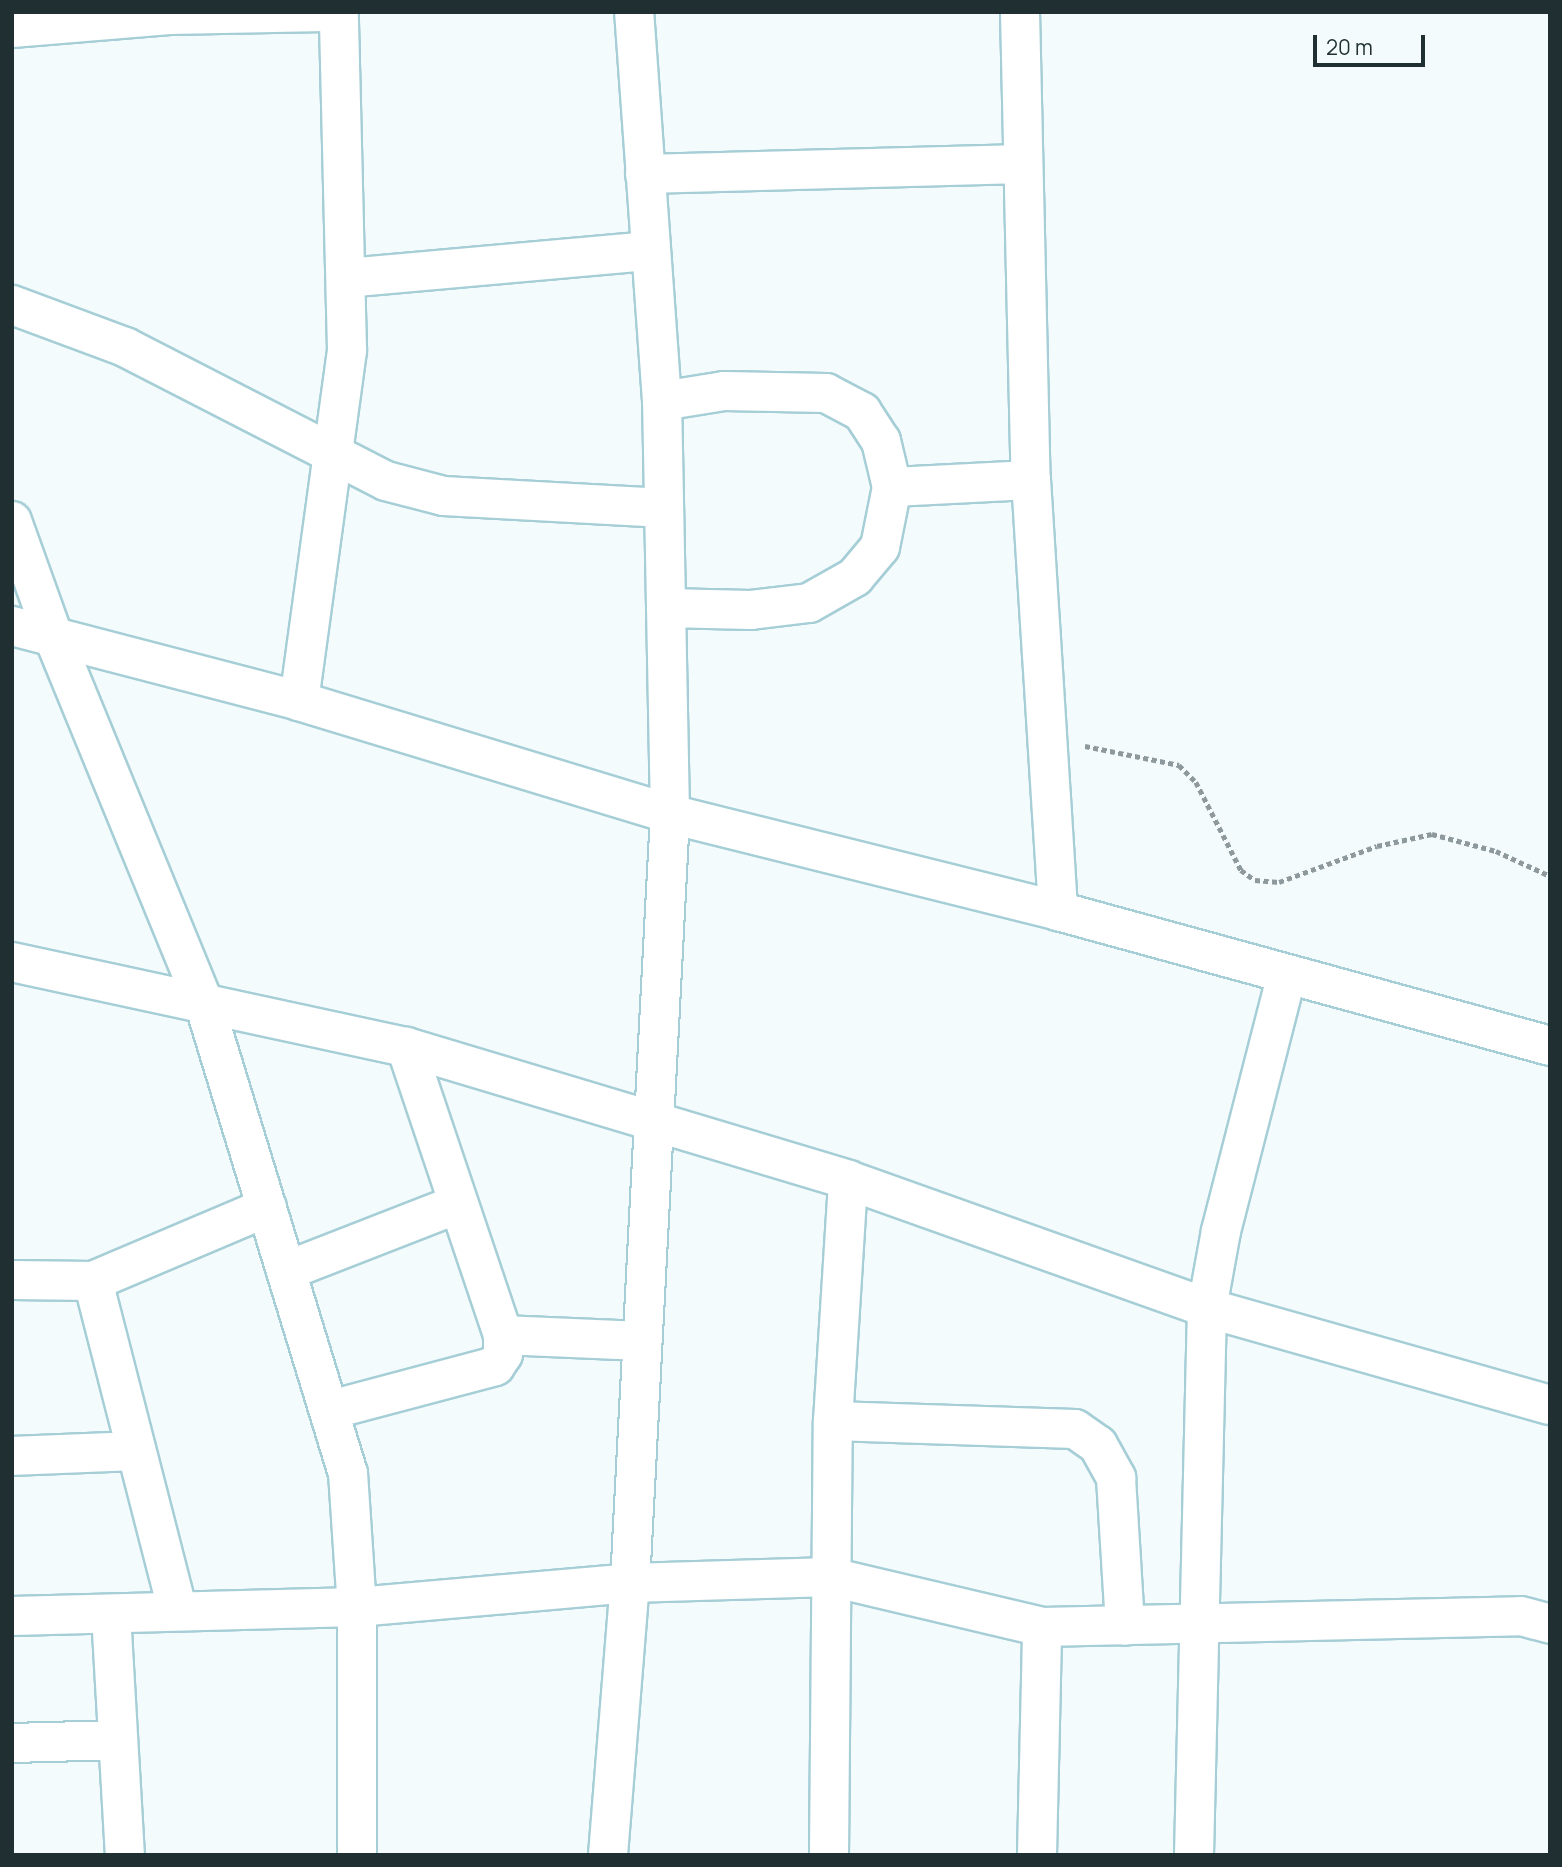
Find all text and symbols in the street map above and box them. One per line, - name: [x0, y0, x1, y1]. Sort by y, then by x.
- scale bar: [1317, 21, 1429, 65]
- text: 20 m: [1326, 33, 1373, 61]

